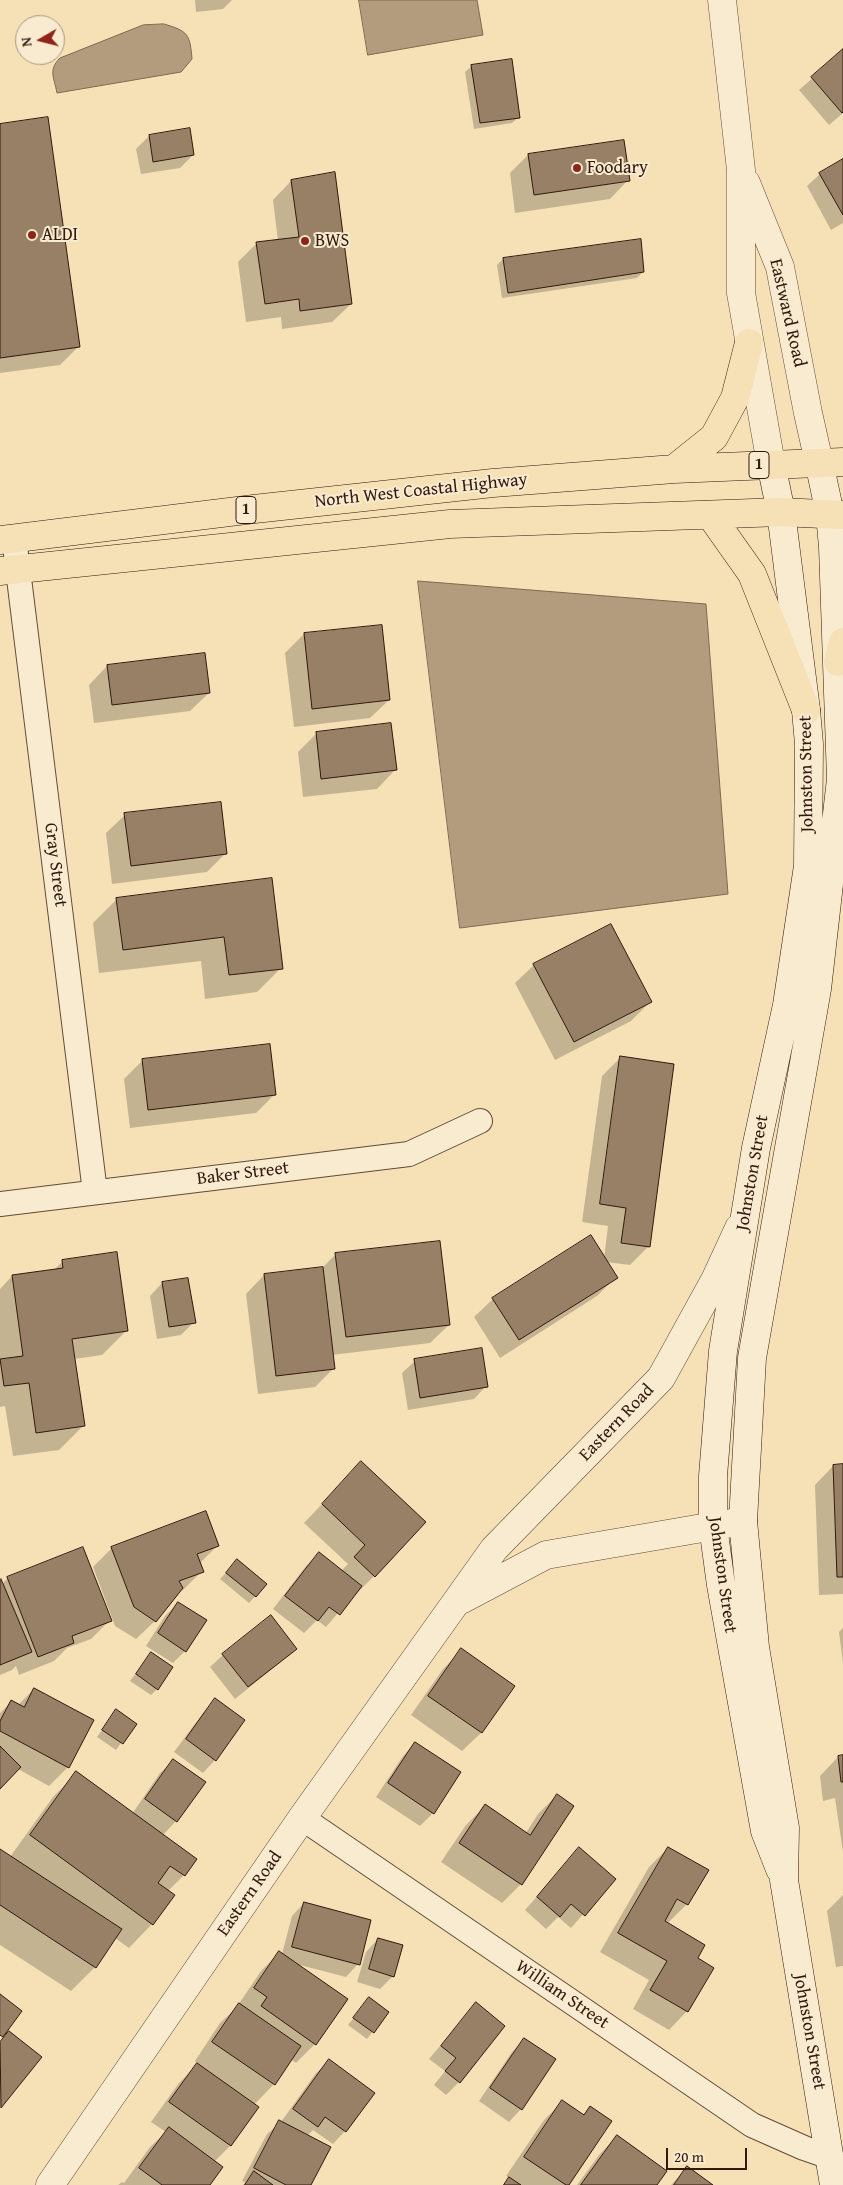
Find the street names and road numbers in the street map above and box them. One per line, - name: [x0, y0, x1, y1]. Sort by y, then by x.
- street label: Eastward Road: [764, 257, 810, 369]
- road number: 1: [749, 452, 769, 478]
- street label: North West Coastal Highway: [314, 469, 528, 513]
- road number: 1: [236, 496, 256, 524]
- street label: Johnston Street: [795, 715, 819, 833]
- street label: Gray Street: [39, 822, 71, 908]
- street label: Johnston Street: [732, 1113, 774, 1233]
- street label: Baker Street: [196, 1158, 290, 1190]
- street label: Eastern Road: [575, 1380, 659, 1466]
- street label: Johnston Street: [703, 1515, 741, 1635]
- street label: Eastern Road: [213, 1847, 287, 1941]
- street label: William Street: [511, 1956, 613, 2034]
- street label: Johnston Street: [788, 1972, 830, 2092]

